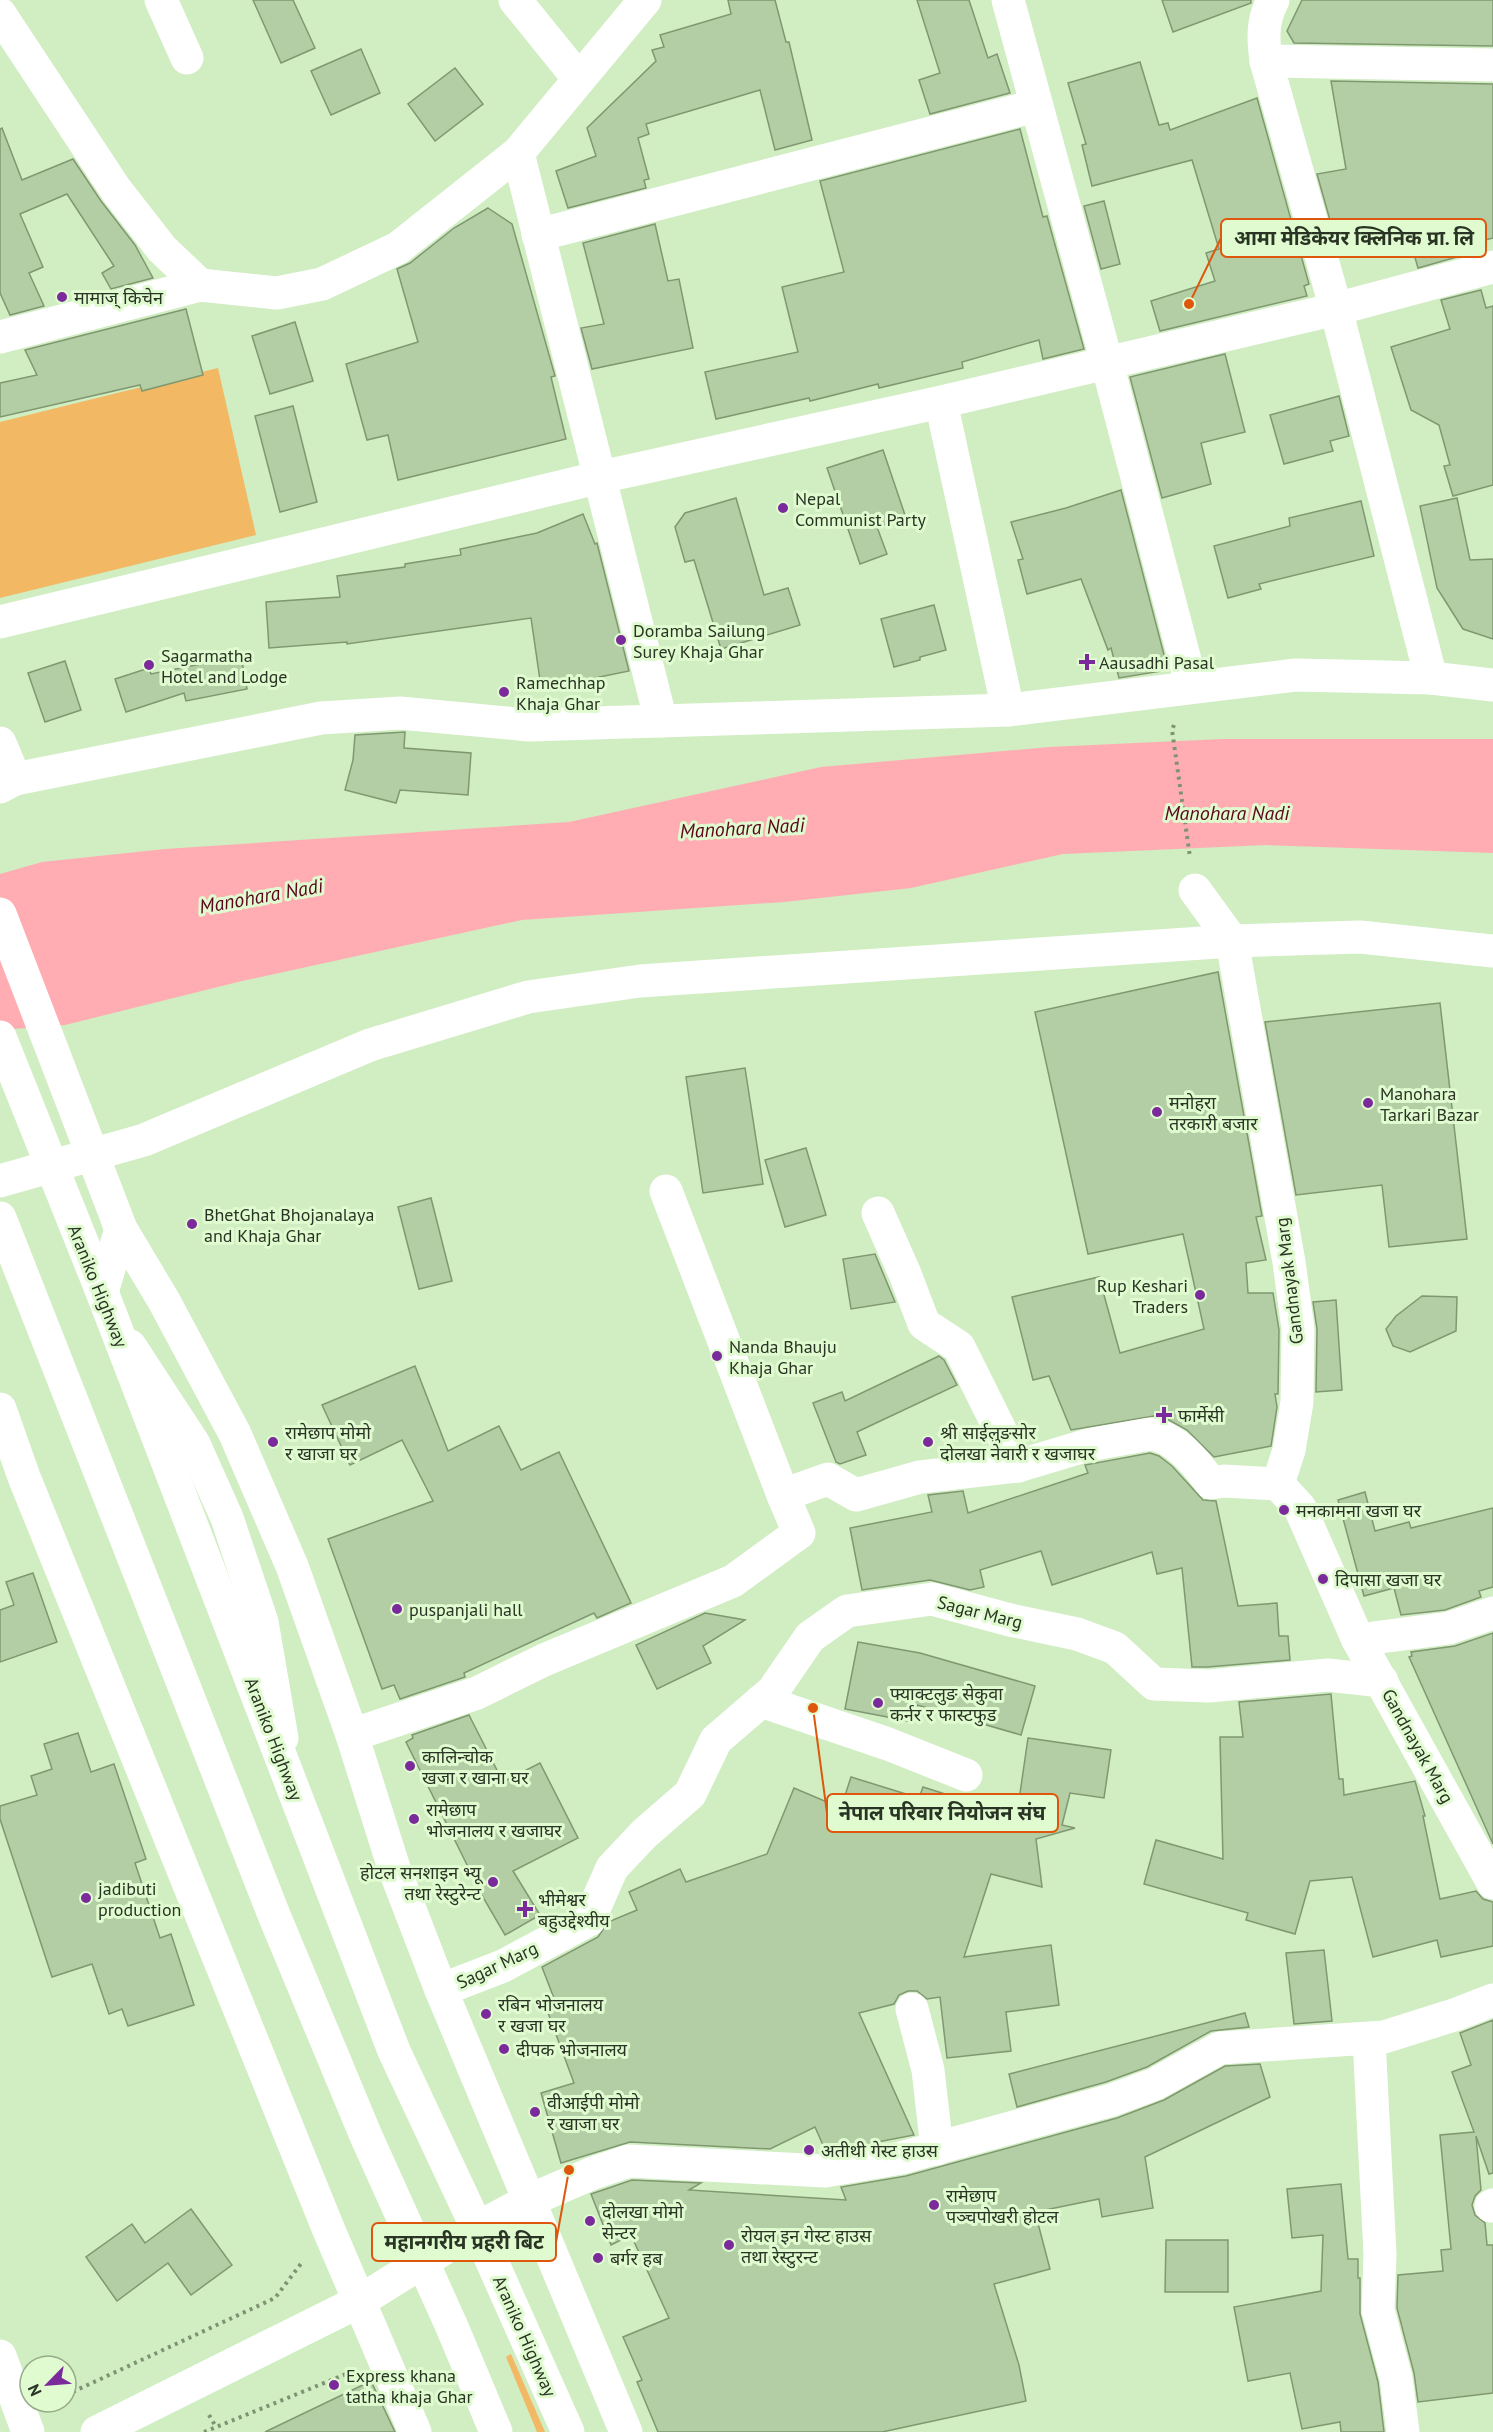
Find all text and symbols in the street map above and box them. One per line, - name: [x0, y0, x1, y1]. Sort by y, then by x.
- callout: आमा मेडिकेयर क्लिनिक प्रा. लि: [1221, 219, 1486, 257]
- text: आमा मेडिकेयर क्लिनिक प्रा. लि: [1234, 225, 1475, 251]
- place label: मामाज् किचेन: [74, 286, 164, 309]
- marker: मामाज् किचेन: [55, 290, 69, 304]
- place label: Nepal Communist Party: [795, 487, 927, 531]
- marker: Nepal Communist Party: [776, 501, 790, 515]
- place label: Doramba Sailung Surey Khaja Ghar: [633, 619, 765, 663]
- marker: Doramba Sailung Surey Khaja Ghar: [614, 633, 628, 647]
- place label: Sagarmatha Hotel and Lodge: [161, 644, 288, 688]
- place label: Aausadhi Pasal: [1099, 651, 1215, 674]
- marker: Aausadhi Pasal: [1080, 655, 1094, 669]
- marker: Sagarmatha Hotel and Lodge: [142, 658, 156, 672]
- place label: Ramechhap Khaja Ghar: [516, 671, 606, 715]
- marker: Ramechhap Khaja Ghar: [497, 685, 511, 699]
- water label: Manohara Nadi: [1164, 800, 1290, 826]
- water label: Manohara Nadi: [679, 812, 806, 844]
- water label: Manohara Nadi: [197, 872, 326, 920]
- place label: Manohara Tarkari Bazar: [1380, 1082, 1479, 1126]
- place label: मनोहरा तरकारी बजार: [1169, 1091, 1258, 1135]
- marker: Manohara Tarkari Bazar: [1361, 1096, 1375, 1110]
- marker: मनोहरा तरकारी बजार: [1150, 1105, 1164, 1119]
- place label: BhetGhat Bhojanalaya and Khaja Ghar: [204, 1203, 374, 1247]
- street label: Gandnayak Marg: [1270, 1216, 1308, 1346]
- marker: BhetGhat Bhojanalaya and Khaja Ghar: [185, 1217, 199, 1231]
- street label: Araniko Highway: [63, 1221, 133, 1351]
- place label: Rup Keshari Traders: [1097, 1274, 1188, 1318]
- marker: Rup Keshari Traders: [1193, 1288, 1207, 1302]
- place label: Nanda Bhauju Khaja Ghar: [729, 1335, 837, 1379]
- marker: Nanda Bhauju Khaja Ghar: [710, 1349, 724, 1363]
- place label: फार्मेसी: [1178, 1404, 1224, 1427]
- marker: फार्मेसी: [1155, 1406, 1173, 1424]
- place label: रामेछाप मोमो र खाजा घर: [285, 1421, 371, 1465]
- place label: श्री साईलुङसोर दोलखा नेवारी र खजाघर: [940, 1421, 1096, 1465]
- marker: रामेछाप मोमो र खाजा घर: [266, 1435, 280, 1449]
- marker: श्री साईलुङसोर दोलखा नेवारी र खजाघर: [921, 1435, 935, 1449]
- place label: मनकामना खजा घर: [1296, 1499, 1422, 1522]
- marker: मनकामना खजा घर: [1277, 1503, 1291, 1517]
- place label: दिपासा खजा घर: [1335, 1568, 1442, 1591]
- marker: दिपासा खजा घर: [1316, 1572, 1330, 1586]
- street label: Sagar Marg: [935, 1590, 1025, 1634]
- place label: puspanjali hall: [409, 1598, 523, 1621]
- marker: puspanjali hall: [390, 1602, 404, 1616]
- street label: Araniko Highway: [240, 1674, 308, 1804]
- place label: फ्याक्टलुङ सेकुवा कर्नर र फास्टफुड: [890, 1682, 1003, 1727]
- street label: Gandnayak Marg: [1377, 1685, 1459, 1807]
- marker: फ्याक्टलुङ सेकुवा कर्नर र फास्टफुड: [871, 1696, 885, 1710]
- place label: कालिन्चोक खजा र खाना घर: [422, 1745, 529, 1789]
- marker: कालिन्चोक खजा र खाना घर: [403, 1759, 417, 1773]
- callout: नेपाल परिवार नियोजन संघ: [827, 1794, 1058, 1832]
- place label: रामेछाप भोजनालय र खजाघर: [426, 1798, 562, 1842]
- text: नेपाल परिवार नियोजन संघ: [839, 1800, 1046, 1826]
- marker: रामेछाप भोजनालय र खजाघर: [407, 1812, 421, 1826]
- place label: होटल सनशाइन भ्यू तथा रेस्टुरेन्ट: [360, 1861, 484, 1906]
- marker: होटल सनशाइन भ्यू तथा रेस्टुरेन्ट: [486, 1875, 500, 1889]
- place label: jadibuti production: [98, 1877, 181, 1921]
- place label: भीमेश्वर बहुउद्देश्यीय: [538, 1888, 610, 1933]
- marker: jadibuti production: [79, 1891, 93, 1905]
- marker: भीमेश्वर बहुउद्देश्यीय: [516, 1900, 534, 1918]
- street label: Sagar Marg: [453, 1936, 541, 1994]
- place label: रबिन भोजनालय र खजा घर: [498, 1993, 604, 2037]
- marker: रबिन भोजनालय र खजा घर: [479, 2007, 493, 2021]
- place label: दीपक भोजनालय: [516, 2038, 628, 2061]
- marker: दीपक भोजनालय: [497, 2042, 511, 2056]
- place label: वीआईपी मोमो र खाजा घर: [547, 2091, 640, 2135]
- marker: वीआईपी मोमो र खाजा घर: [528, 2105, 542, 2119]
- place label: अतीथी गेस्ट हाउस: [821, 2139, 939, 2162]
- marker: अतीथी गेस्ट हाउस: [802, 2143, 816, 2157]
- place label: रामेछाप पञ्चपोखरी होटल: [946, 2184, 1059, 2228]
- marker: रामेछाप पञ्चपोखरी होटल: [927, 2198, 941, 2212]
- place label: दोलखा मोमो सेन्टर: [602, 2200, 684, 2244]
- marker: दोलखा मोमो सेन्टर: [583, 2214, 597, 2228]
- callout: महानगरीय प्रहरी बिट: [372, 2223, 556, 2261]
- place label: रोयल इन गेस्ट हाउस तथा रेस्टुरन्ट: [741, 2224, 872, 2269]
- text: महानगरीय प्रहरी बिट: [384, 2229, 545, 2255]
- marker: रोयल इन गेस्ट हाउस तथा रेस्टुरन्ट: [722, 2238, 736, 2252]
- place label: बर्गर हब: [610, 2247, 663, 2270]
- marker: बर्गर हब: [591, 2251, 605, 2265]
- street label: Araniko Highway: [488, 2272, 562, 2401]
- north arrow: [18, 2354, 78, 2414]
- place label: Express khana tatha khaja Ghar: [346, 2364, 473, 2408]
- marker: Express khana tatha khaja Ghar: [327, 2378, 341, 2392]
- text: N: [23, 2381, 46, 2399]

